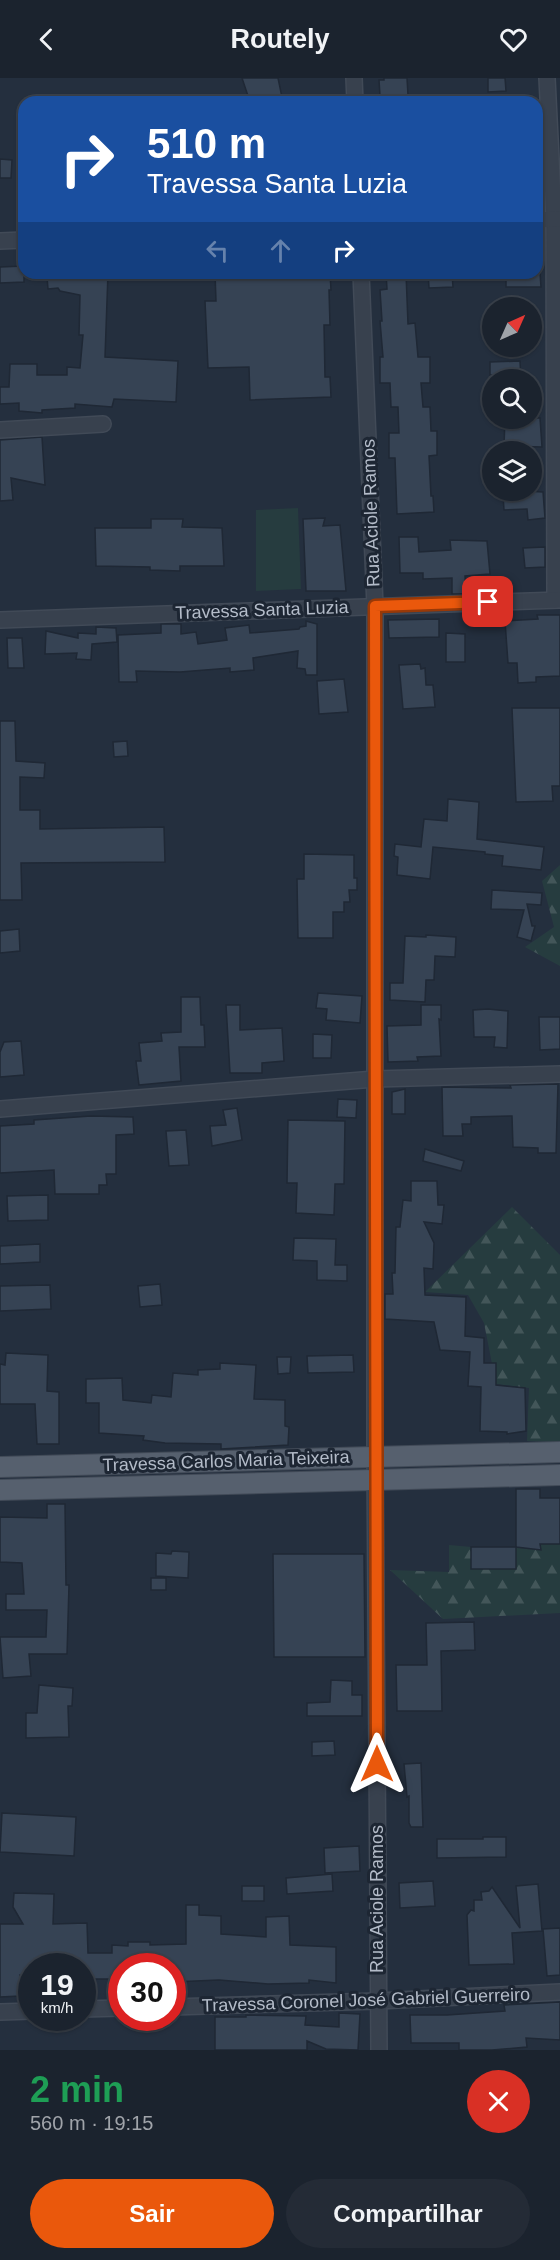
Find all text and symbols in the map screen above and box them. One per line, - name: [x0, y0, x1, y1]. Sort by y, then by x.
- icon: back: [30, 23, 63, 56]
- icon: heart: [497, 23, 530, 56]
- text: Routely: [230, 24, 330, 54]
- icon: right: [48, 120, 126, 198]
- text: 510 m: [147, 120, 266, 167]
- text: Travessa Santa Luzia: [147, 169, 407, 199]
- icon: left: [201, 234, 234, 267]
- icon: ahead: [264, 234, 297, 267]
- icon: right: [327, 234, 360, 267]
- north arrow: [482, 297, 542, 357]
- map controls: [482, 297, 542, 501]
- button: search: [482, 369, 542, 429]
- street label: Rua Aciole Ramos: [358, 439, 384, 587]
- button: layers: [482, 441, 542, 501]
- pin: [462, 576, 513, 627]
- icon: arrive: [471, 585, 504, 618]
- street label: Travessa Santa Luzia: [175, 597, 350, 623]
- street label: Travessa Carlos Maria Teixeira: [102, 1447, 351, 1475]
- position arrow: [345, 1732, 409, 1796]
- street label: Rua Aciole Ramos: [367, 1825, 387, 1973]
- speed limit sign: 30: [108, 1953, 186, 2031]
- text: 19: [40, 1968, 74, 2001]
- street label: Travessa Coronel José Gabriel Guerreiro: [202, 1984, 530, 2016]
- text: km/h: [41, 1999, 73, 2016]
- text: 2 min: [30, 2069, 124, 2110]
- button: close: [467, 2070, 530, 2133]
- text: 560 m · 19:15: [30, 2112, 153, 2134]
- button: Sair: [30, 2179, 274, 2248]
- button: Compartilhar: [286, 2179, 530, 2248]

